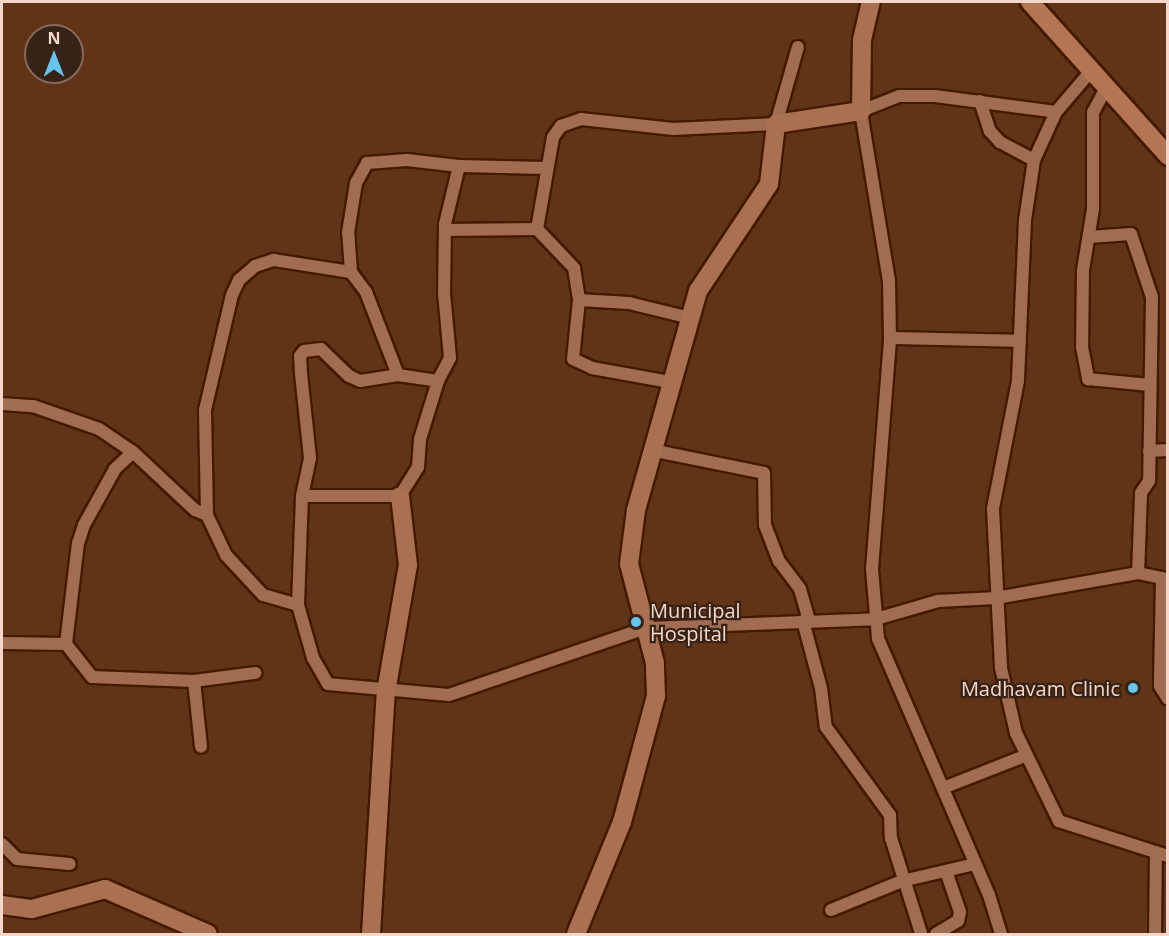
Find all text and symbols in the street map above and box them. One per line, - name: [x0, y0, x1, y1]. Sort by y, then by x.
- north arrow: [24, 24, 84, 84]
- text: N: [47, 27, 61, 49]
- place label: Municipal Hospital: [650, 598, 741, 645]
- marker: Municipal Hospital: [627, 613, 645, 631]
- place label: Madhavam Clinic: [961, 676, 1120, 700]
- marker: Madhavam Clinic: [1124, 679, 1142, 697]

